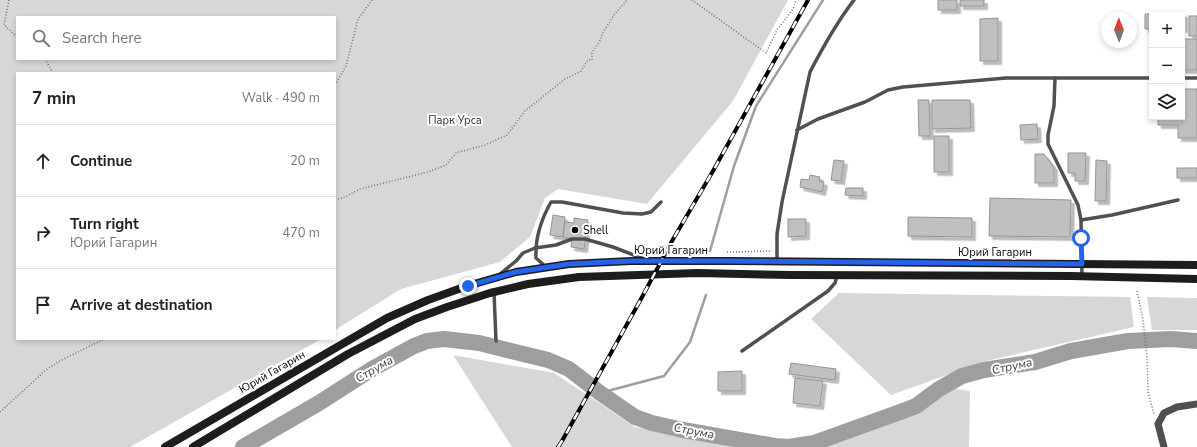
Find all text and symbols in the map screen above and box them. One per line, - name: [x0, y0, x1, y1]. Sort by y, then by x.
- north arrow: [1101, 12, 1137, 48]
- map controls: [1149, 12, 1185, 120]
- button: +: [1149, 12, 1185, 48]
- search box: [16, 16, 336, 60]
- icon: search: [30, 27, 52, 49]
- text: Search here: [62, 28, 142, 48]
- button: −: [1149, 48, 1185, 84]
- button: layers: [1149, 84, 1185, 120]
- text: 7 min: [32, 87, 76, 110]
- text: Walk · 490 m: [242, 89, 320, 107]
- park label: Парк Урса: [428, 113, 482, 128]
- icon: ahead: [32, 150, 54, 172]
- text: Continue: [70, 151, 132, 171]
- text: 20 m: [290, 152, 320, 170]
- text: Turn right: [70, 214, 139, 234]
- icon: right: [32, 222, 54, 244]
- place label: Shell: [583, 223, 609, 238]
- text: 470 m: [282, 224, 320, 242]
- marker: Shell: [570, 225, 580, 235]
- route start: [1072, 229, 1090, 247]
- text: Юрий Гагарин: [70, 234, 157, 252]
- street label: Юрий Гагарин: [634, 243, 708, 258]
- street label: Юрий Гагарин: [958, 245, 1032, 260]
- route end: [459, 277, 477, 295]
- icon: arrive: [32, 294, 54, 316]
- text: Arrive at destination: [70, 295, 213, 315]
- street label: Юрий Гагарин: [236, 347, 308, 397]
- water label: Струма: [352, 352, 396, 386]
- water label: Струма: [990, 354, 1034, 378]
- water label: Струма: [672, 419, 716, 443]

